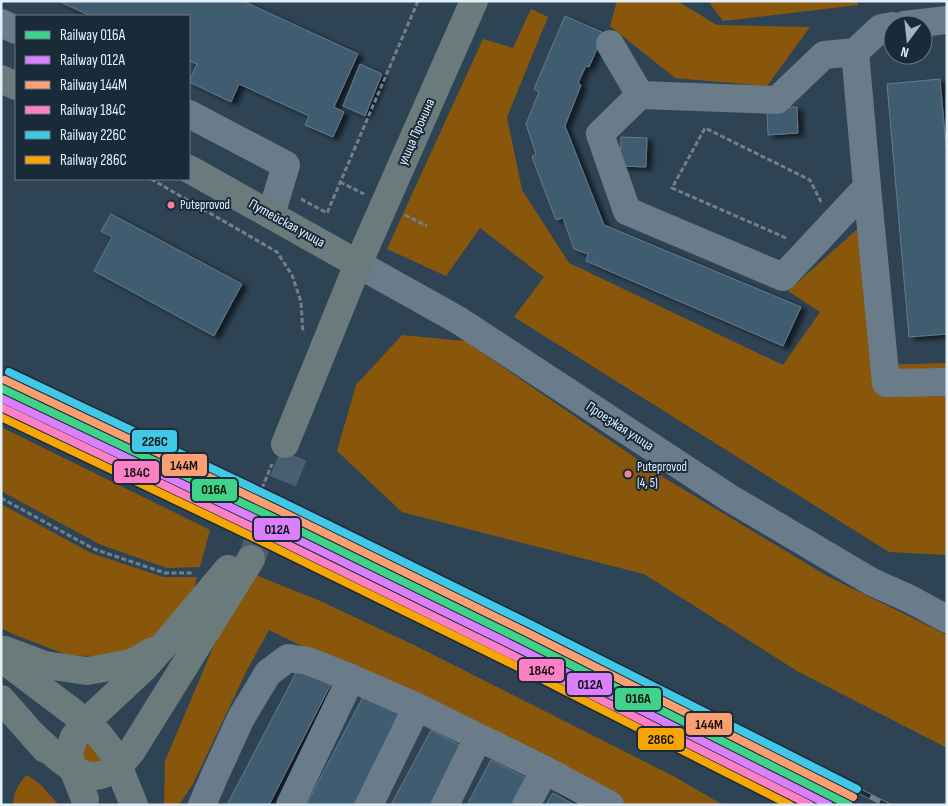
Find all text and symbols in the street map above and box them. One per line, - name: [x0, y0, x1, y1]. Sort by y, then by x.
- legend: [15, 15, 190, 180]
- north arrow: [883, 15, 933, 65]
- text: Railway 016А: [60, 26, 126, 45]
- text: N: [899, 43, 911, 61]
- text: Railway 012А: [60, 51, 125, 70]
- text: Railway 144М: [60, 76, 127, 95]
- street label: улица Пронина: [394, 96, 438, 168]
- text: Railway 184С: [60, 101, 126, 120]
- text: Railway 226С: [60, 126, 126, 145]
- text: Railway 286С: [60, 151, 127, 170]
- street label: Путейская улица: [246, 195, 328, 251]
- place label: Puteprovod: [180, 197, 230, 213]
- marker: Puteprovod: [166, 200, 176, 210]
- street label: Проезжая улица: [583, 398, 657, 454]
- line badge: 226С: [131, 429, 178, 453]
- text: 226С: [142, 433, 168, 450]
- line badge: 144М: [161, 453, 208, 477]
- text: 144М: [170, 457, 198, 474]
- place label: Puteprovod (4, 5): [637, 459, 687, 491]
- line badge: 184С: [113, 460, 160, 484]
- text: 184С: [124, 464, 150, 481]
- marker: Puteprovod (4, 5): [623, 469, 633, 479]
- line badge: 016А: [191, 478, 238, 502]
- text: 016А: [201, 481, 227, 498]
- line badge: 012А: [253, 517, 301, 541]
- text: 012А: [264, 521, 290, 538]
- line badge: 184С: [518, 658, 565, 682]
- text: 184С: [529, 662, 555, 679]
- line badge: 012А: [566, 672, 613, 696]
- text: 012А: [577, 676, 603, 693]
- line badge: 016А: [614, 687, 662, 711]
- text: 016А: [625, 690, 651, 707]
- line badge: 144М: [685, 712, 733, 736]
- text: 144М: [695, 716, 723, 733]
- line badge: 286С: [637, 727, 685, 751]
- text: 286С: [648, 731, 674, 748]

